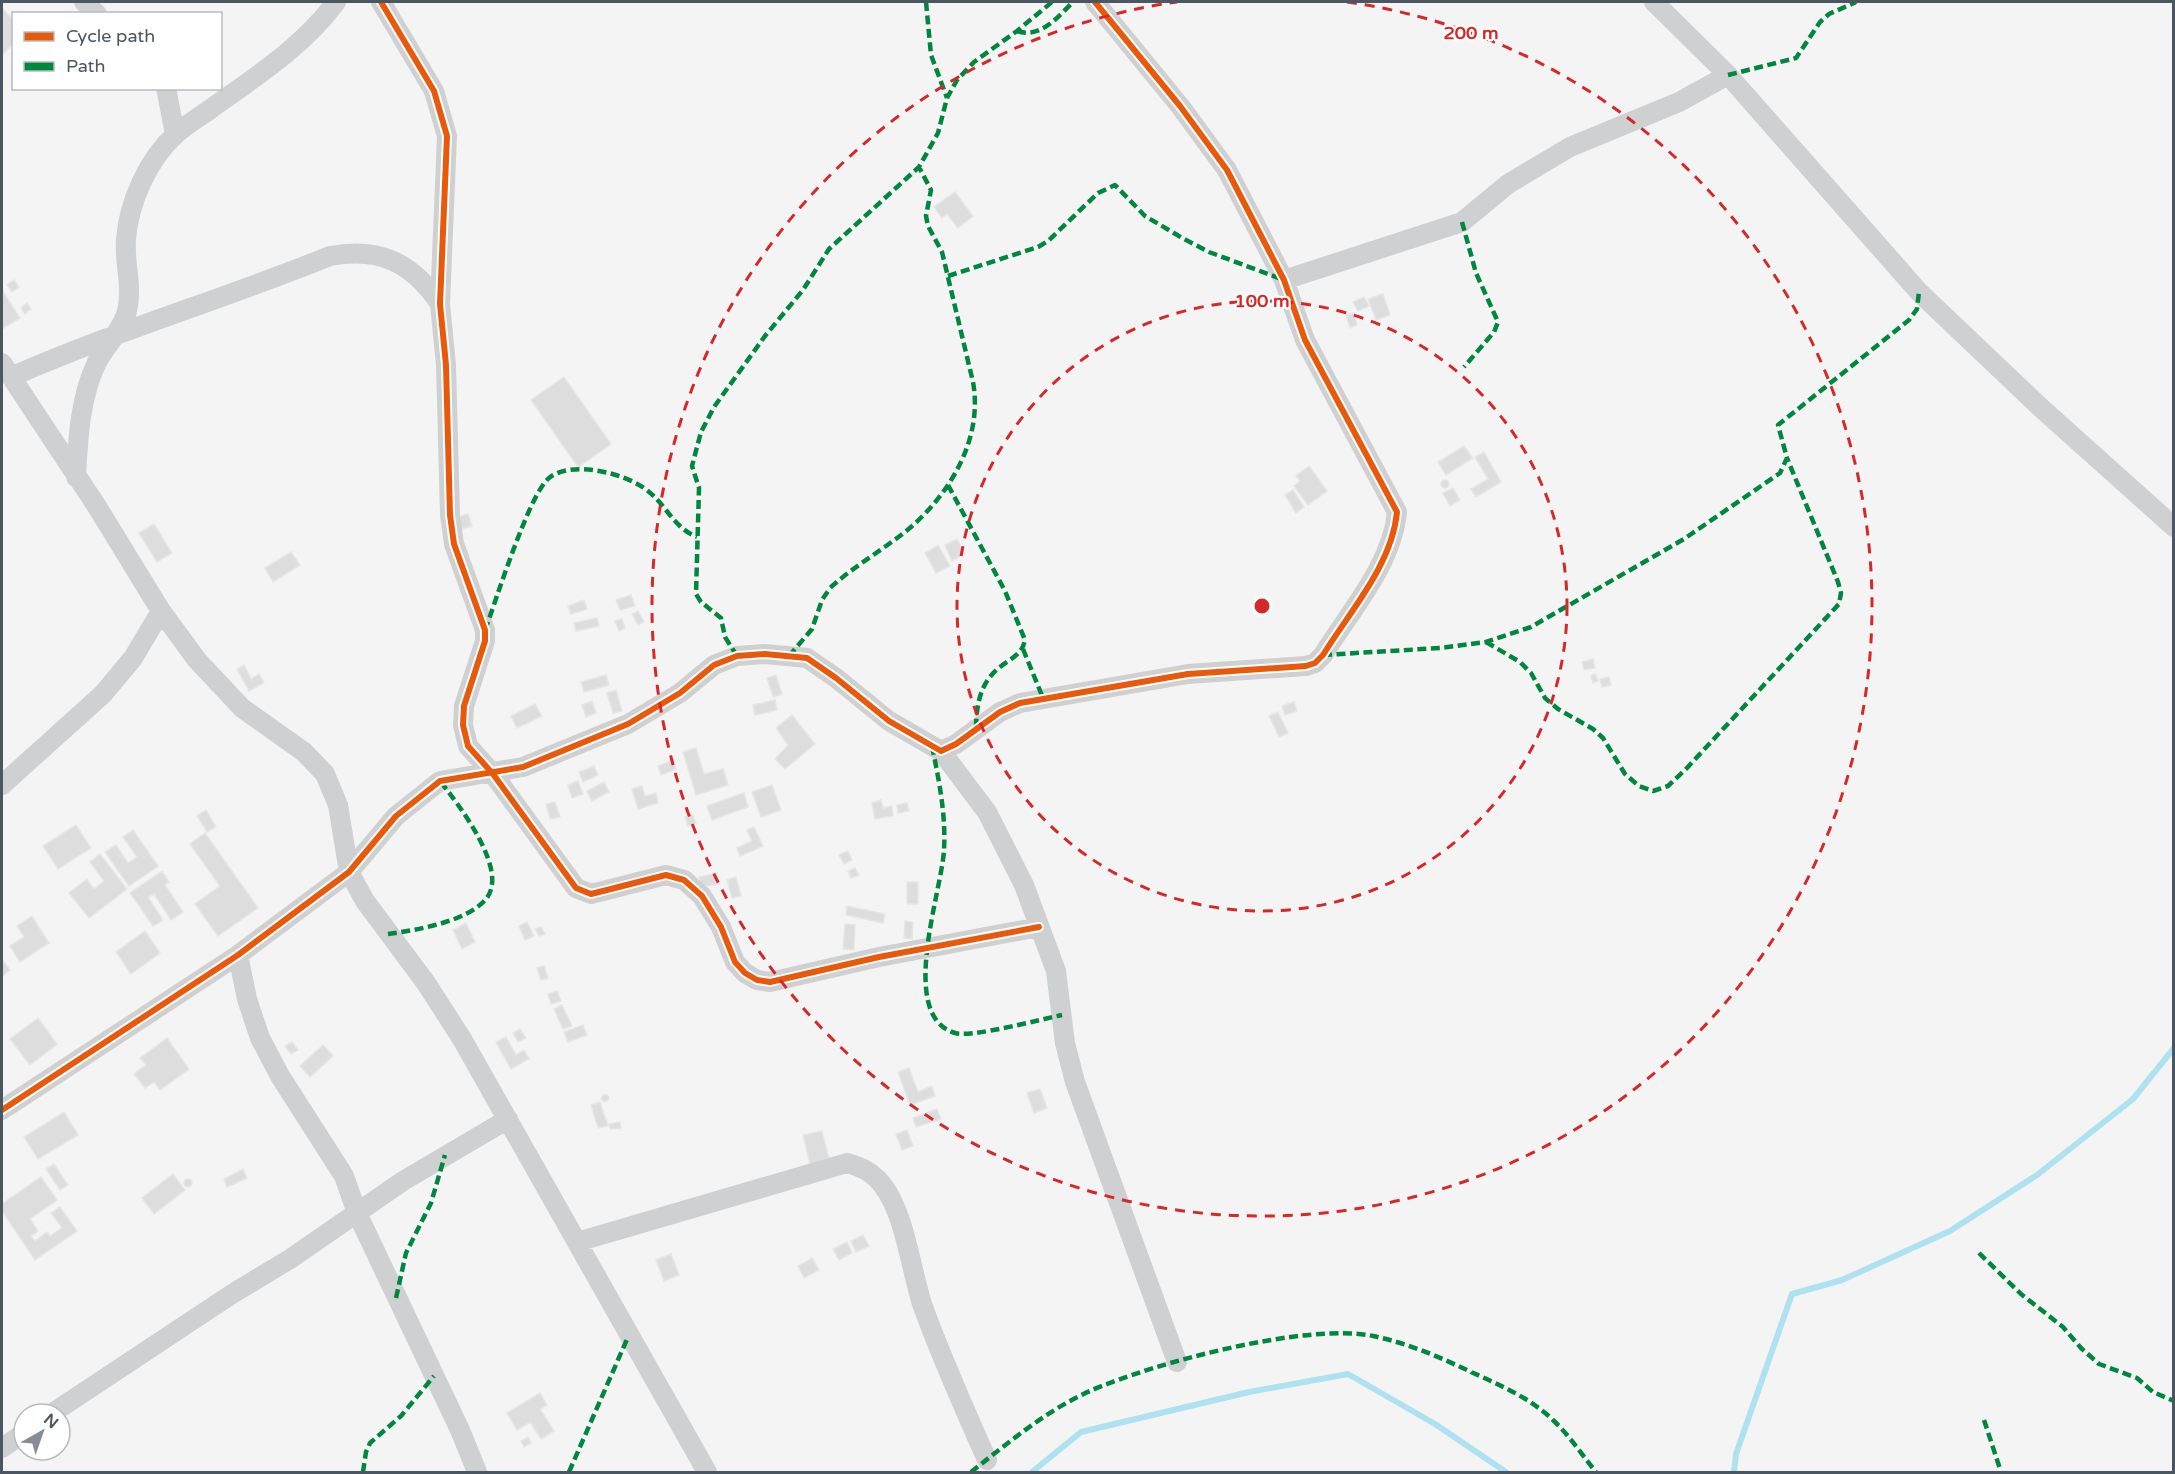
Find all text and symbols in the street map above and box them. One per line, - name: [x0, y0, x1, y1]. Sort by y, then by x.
- legend: [12, 12, 222, 90]
- text: 200 m: [1443, 22, 1499, 44]
- text: Cycle path: [66, 25, 155, 47]
- text: Path: [66, 55, 105, 77]
- text: 100 m: [1234, 290, 1290, 312]
- centre of rings: [1252, 596, 1272, 616]
- north arrow: [12, 1402, 72, 1462]
- text: N: [40, 1409, 62, 1433]

